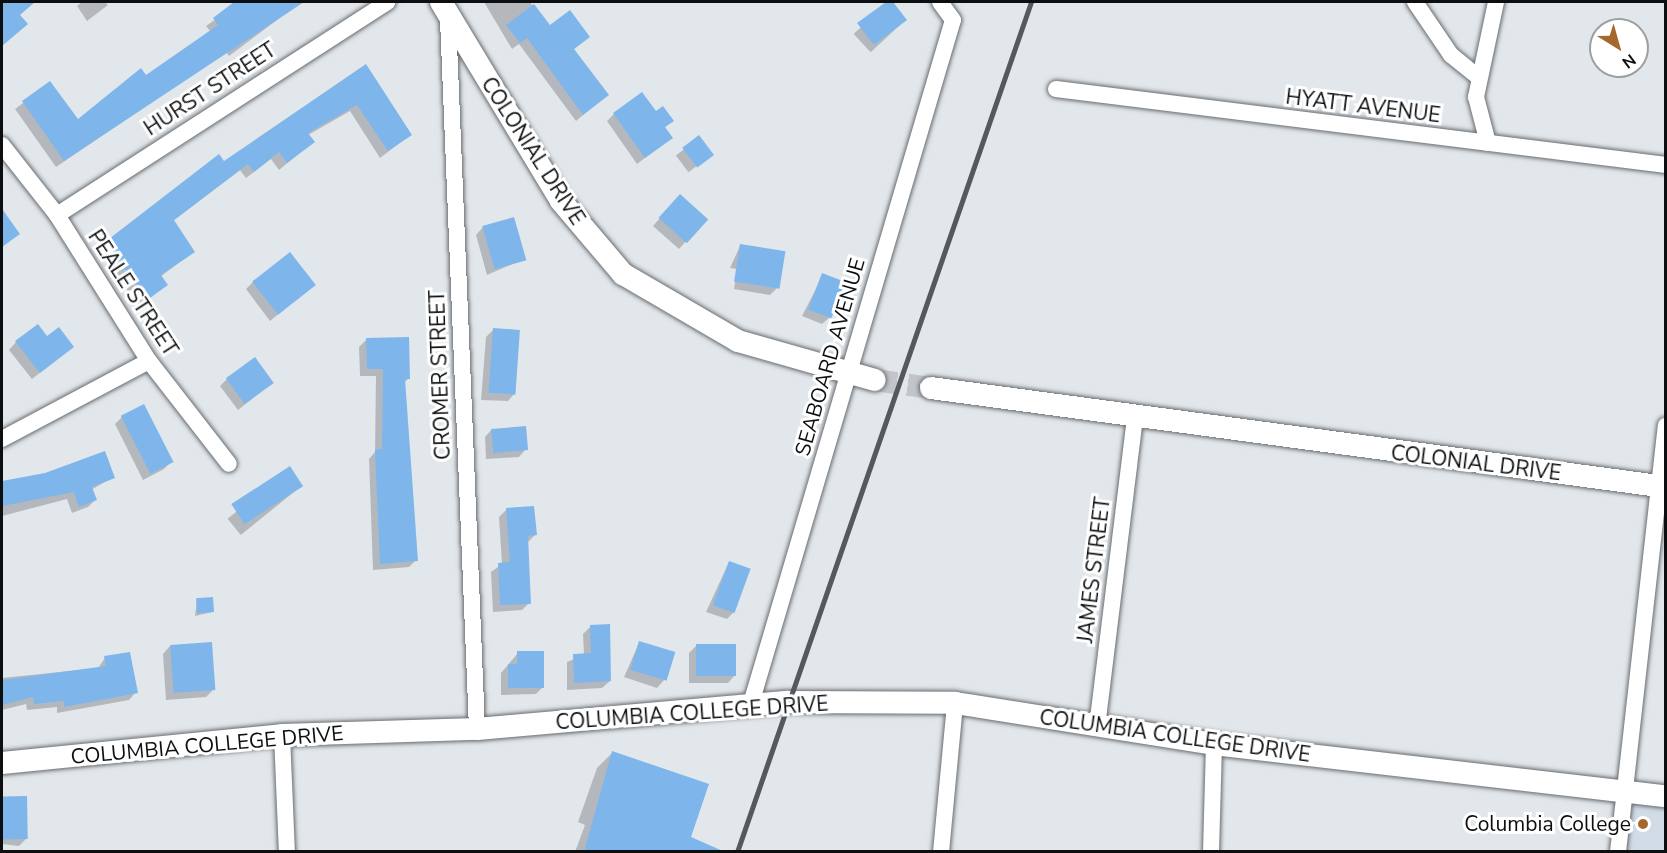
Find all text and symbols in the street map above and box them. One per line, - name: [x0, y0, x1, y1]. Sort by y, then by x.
- north arrow: [1589, 18, 1649, 78]
- street label: HURST STREET: [139, 37, 281, 141]
- text: N: [1617, 48, 1640, 73]
- street label: COLONIAL DRIVE: [476, 72, 590, 230]
- street label: HYATT AVENUE: [1284, 84, 1442, 128]
- street label: PEALE STREET: [83, 225, 183, 361]
- street label: SEABOARD AVENUE: [790, 255, 870, 459]
- street label: CROMER STREET: [424, 290, 456, 460]
- street label: COLONIAL DRIVE: [1389, 440, 1563, 486]
- street label: JAMES STREET: [1073, 496, 1115, 644]
- street label: COLUMBIA COLLEGE DRIVE: [555, 691, 829, 735]
- street label: COLUMBIA COLLEGE DRIVE: [1038, 704, 1312, 768]
- street label: COLUMBIA COLLEGE DRIVE: [70, 721, 344, 769]
- place label: Columbia College: [1464, 811, 1631, 837]
- marker: Columbia College: [1636, 817, 1650, 831]

